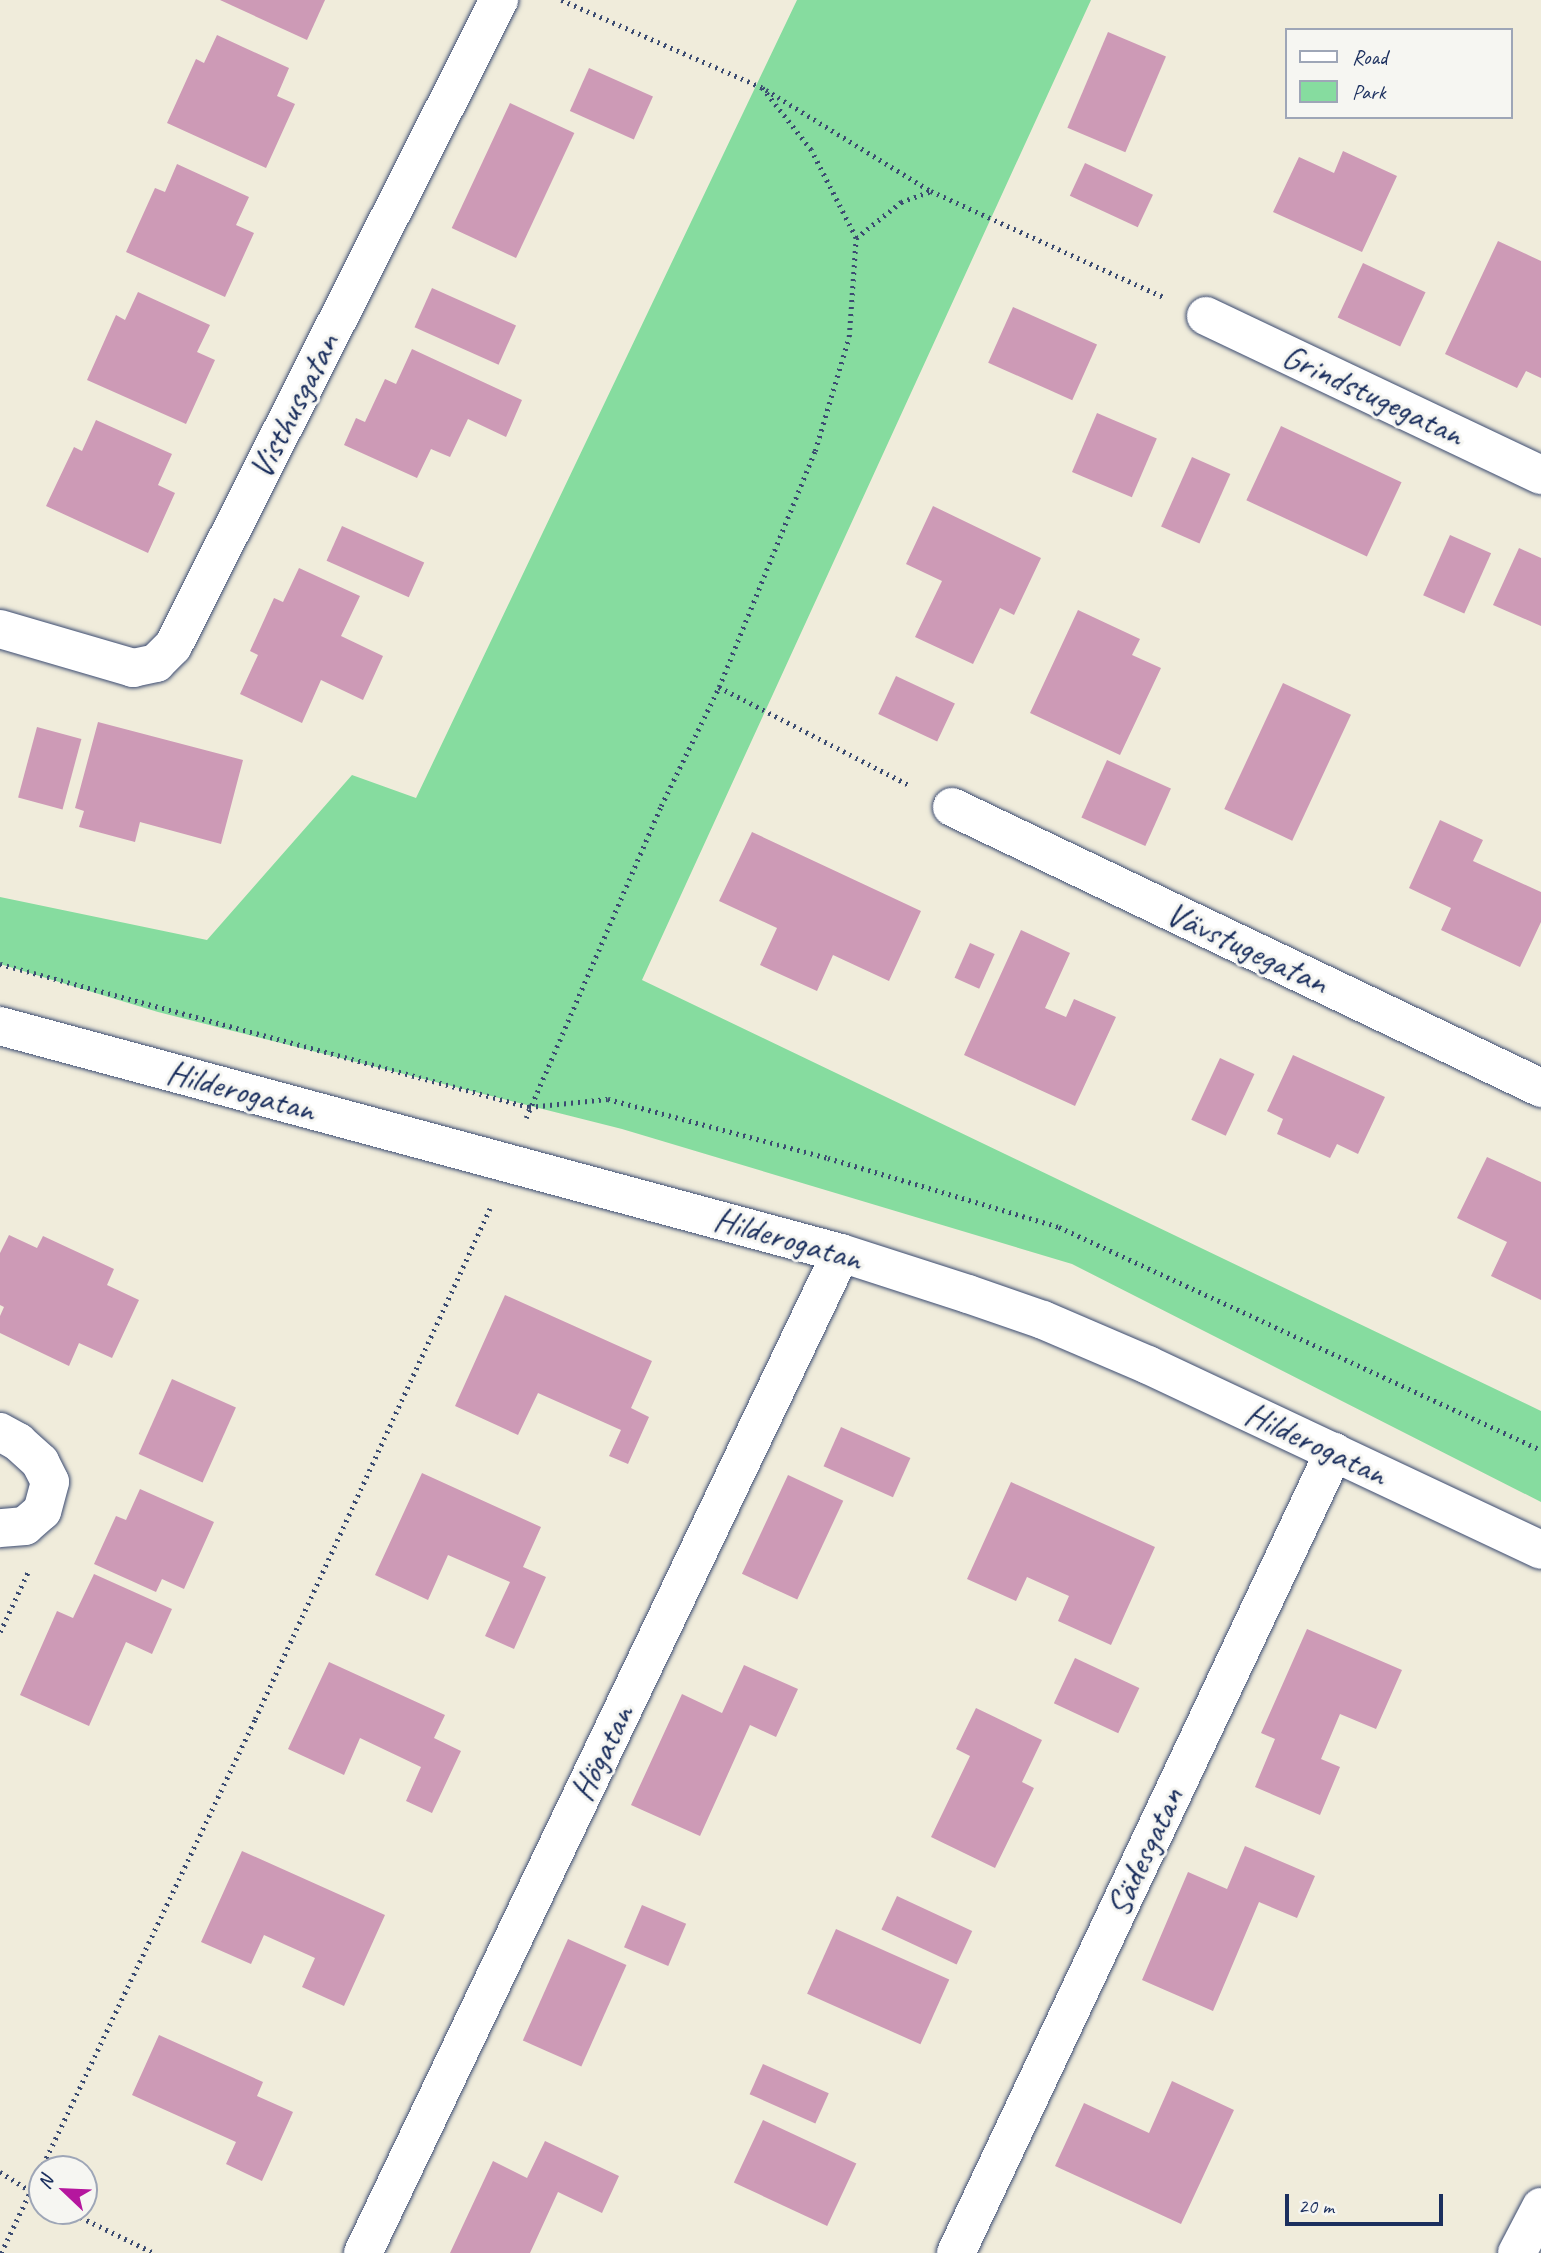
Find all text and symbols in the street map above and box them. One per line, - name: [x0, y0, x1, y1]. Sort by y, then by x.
- legend: [1286, 28, 1513, 119]
- text: Road: [1352, 44, 1387, 70]
- text: Park: [1352, 79, 1385, 105]
- street label: Visthusgatan: [240, 326, 348, 486]
- street label: Grindstugegatan: [1276, 335, 1470, 455]
- street label: Vävstugegatan: [1159, 892, 1335, 1004]
- street label: Hilderogatan: [162, 1051, 320, 1131]
- street label: Hilderogatan: [709, 1198, 867, 1280]
- street label: Hilderogatan: [1238, 1393, 1394, 1495]
- street label: Högatan: [561, 1698, 643, 1808]
- street label: Sädesgatan: [1097, 1781, 1193, 1923]
- north arrow: [28, 2155, 98, 2225]
- text: N: [32, 2172, 59, 2193]
- scale bar: [1289, 2180, 1446, 2224]
- text: 20 m: [1298, 2193, 1334, 2219]

